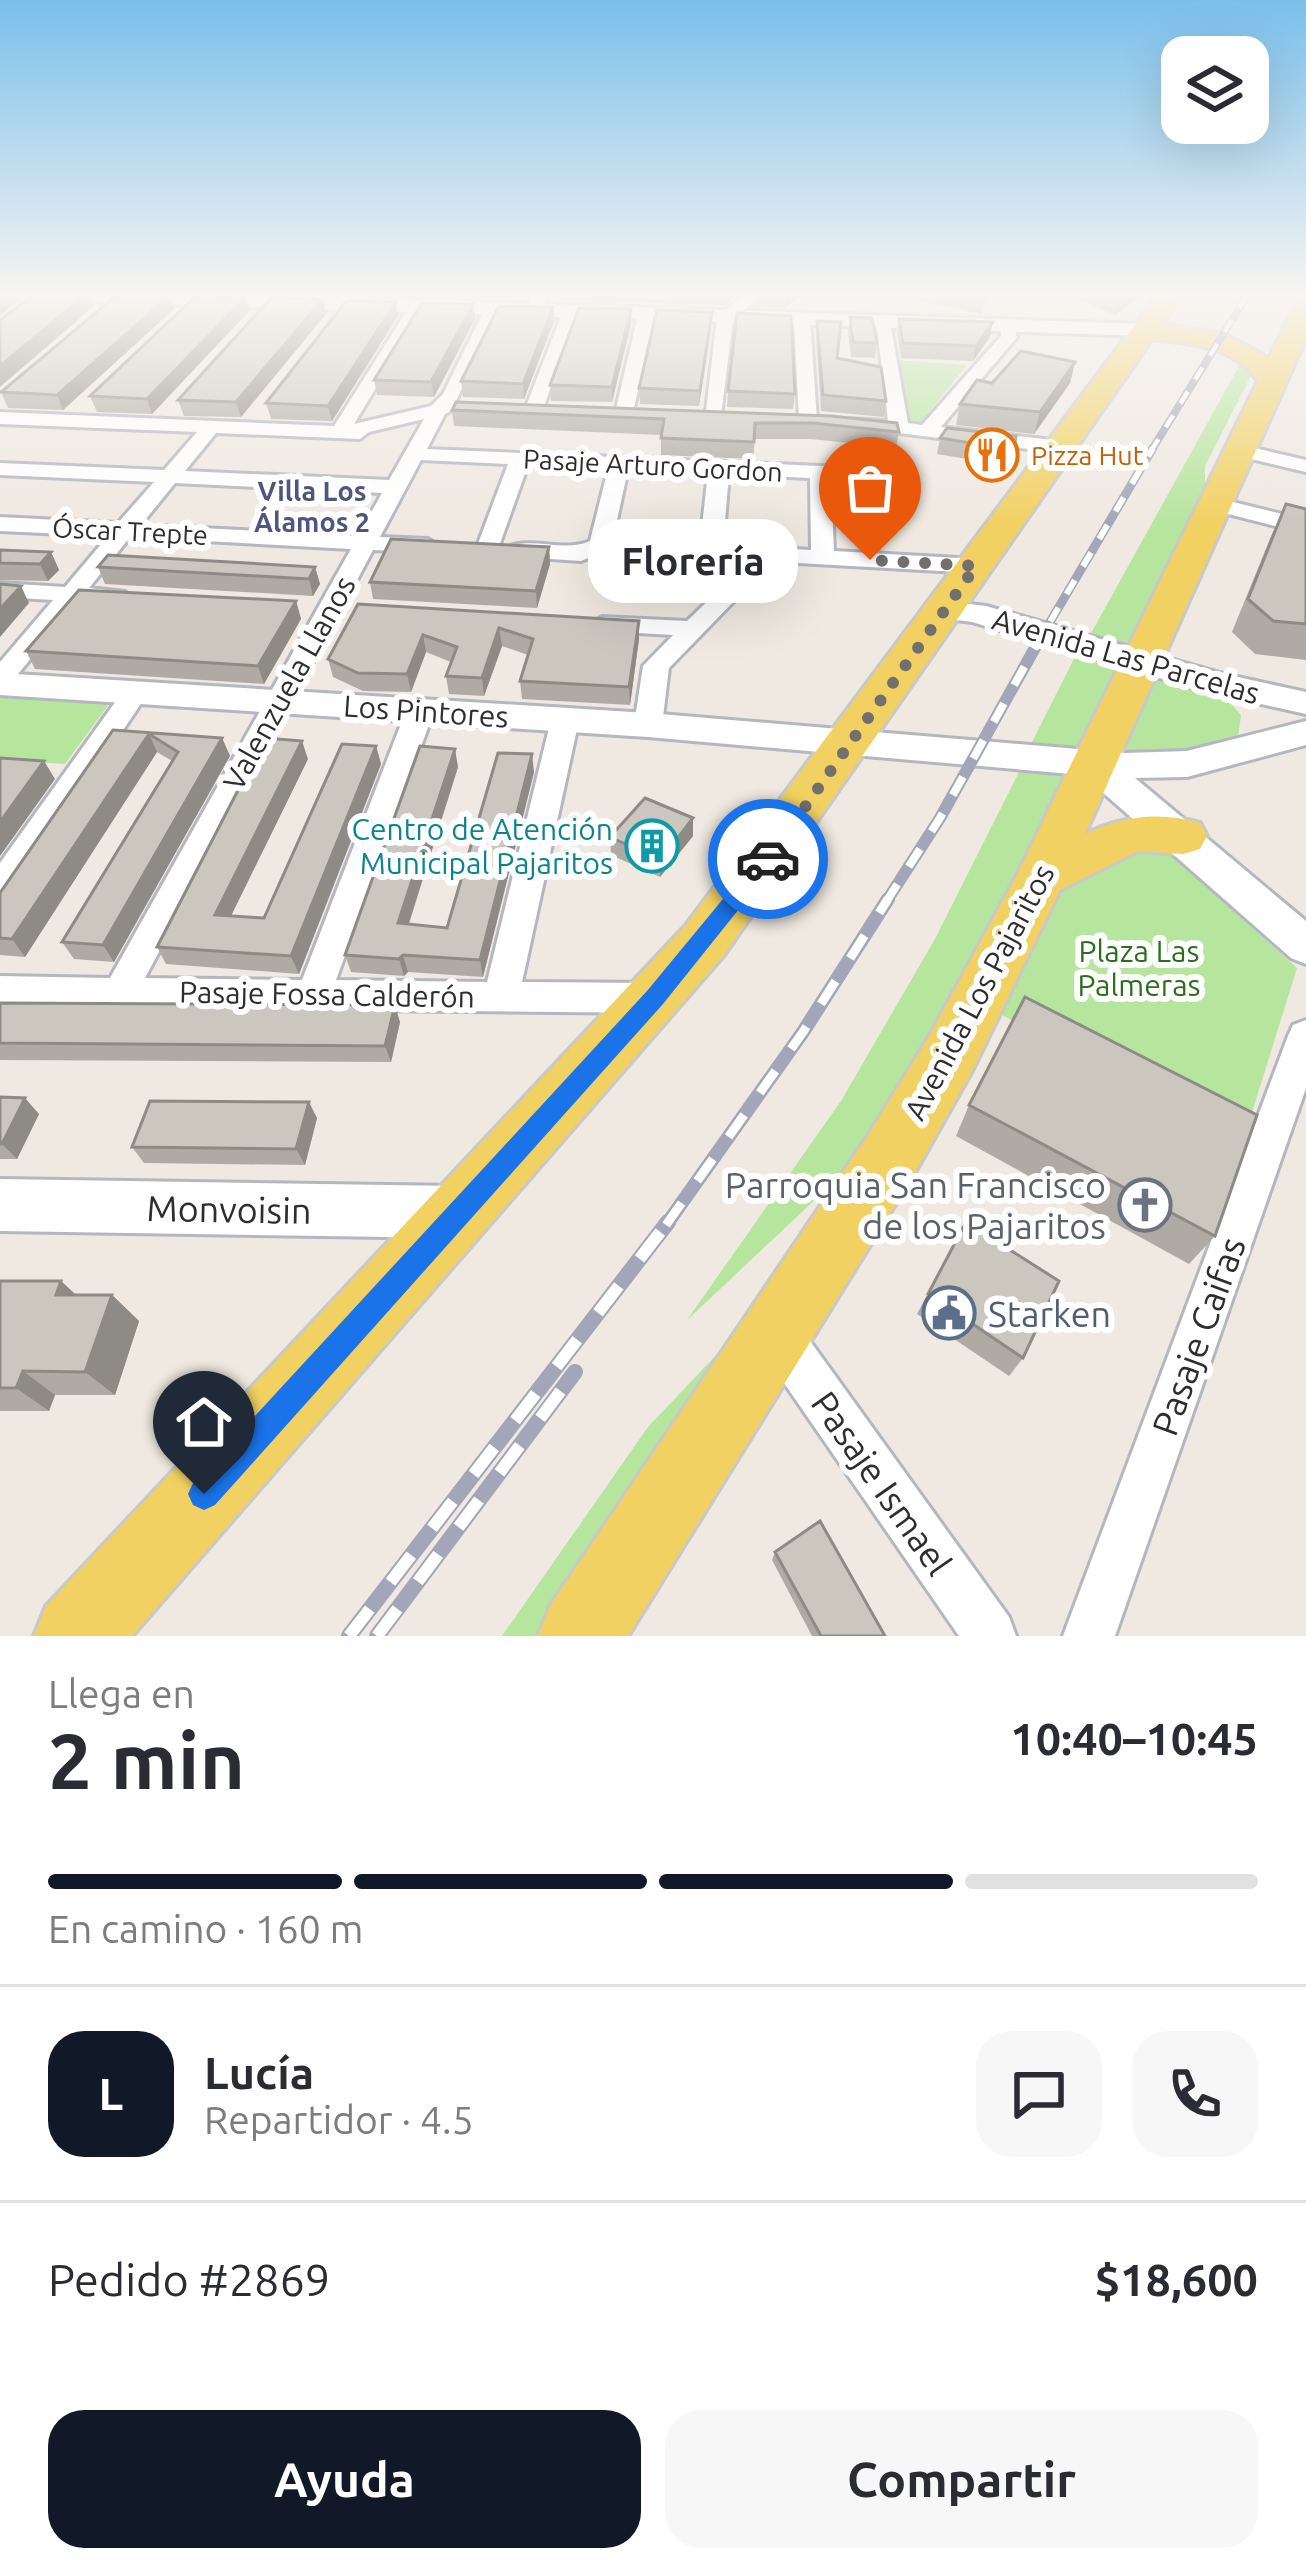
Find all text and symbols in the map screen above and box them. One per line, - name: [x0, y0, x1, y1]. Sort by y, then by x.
- map controls: [1161, 36, 1269, 144]
- button: layers: [1161, 36, 1269, 144]
- restaurant icon: Pizza Hut: [964, 427, 1020, 483]
- pin: [819, 437, 921, 560]
- place label: Pizza Hut: [1031, 440, 1144, 470]
- street label: Pasaje Arturo Gordon: [522, 443, 784, 487]
- icon: bag: [837, 455, 903, 521]
- district label: Villa Los Álamos 2: [254, 476, 370, 537]
- street label: Óscar Trepte: [51, 512, 209, 550]
- callout: Florería: [588, 518, 798, 602]
- text: Florería: [621, 539, 765, 582]
- street label: Valenzuela Llanos: [216, 570, 362, 796]
- street label: Avenida Las Parcelas: [988, 602, 1264, 710]
- street label: Los Pintores: [342, 688, 510, 734]
- courier: [708, 799, 828, 919]
- place label: Centro de Atención Municipal Pajaritos: [352, 812, 613, 880]
- building icon: Centro de Atención Municipal Pajaritos: [624, 818, 680, 874]
- icon: car: [735, 826, 801, 892]
- street label: Avenida Los Pajaritos: [897, 859, 1061, 1125]
- park label: Plaza Las Palmeras: [1077, 934, 1201, 1002]
- street label: Pasaje Fossa Calderón: [179, 974, 475, 1014]
- place label: Parroquia San Francisco de los Pajaritos: [725, 1164, 1106, 1246]
- church icon: Parroquia San Francisco de los Pajaritos: [1117, 1177, 1173, 1233]
- street label: Monvoisin: [146, 1187, 312, 1231]
- street label: Pasaje Caifas: [1143, 1231, 1253, 1441]
- public building icon: Starken: [921, 1285, 977, 1341]
- place label: Starken: [988, 1293, 1111, 1334]
- pin: [153, 1371, 255, 1494]
- street label: Pasaje Ismael: [804, 1383, 960, 1583]
- icon: home: [171, 1389, 237, 1455]
- text: Llega en: [48, 1672, 195, 1715]
- text: 10:40–10:45: [1010, 1713, 1258, 1764]
- text: 2 min: [48, 1716, 245, 1804]
- text: En camino · 160 m: [48, 1907, 363, 1950]
- button: chat: [976, 2031, 1102, 2157]
- button: phone: [1132, 2031, 1258, 2157]
- text: Lucía: [204, 2047, 314, 2098]
- text: L: [99, 2068, 123, 2119]
- text: Repartidor · 4.5: [204, 2098, 474, 2141]
- text: Pedido #2869: [48, 2254, 330, 2305]
- text: $18,600: [1095, 2254, 1258, 2305]
- button: Ayuda: [48, 2410, 641, 2548]
- button: Compartir: [665, 2410, 1258, 2548]

